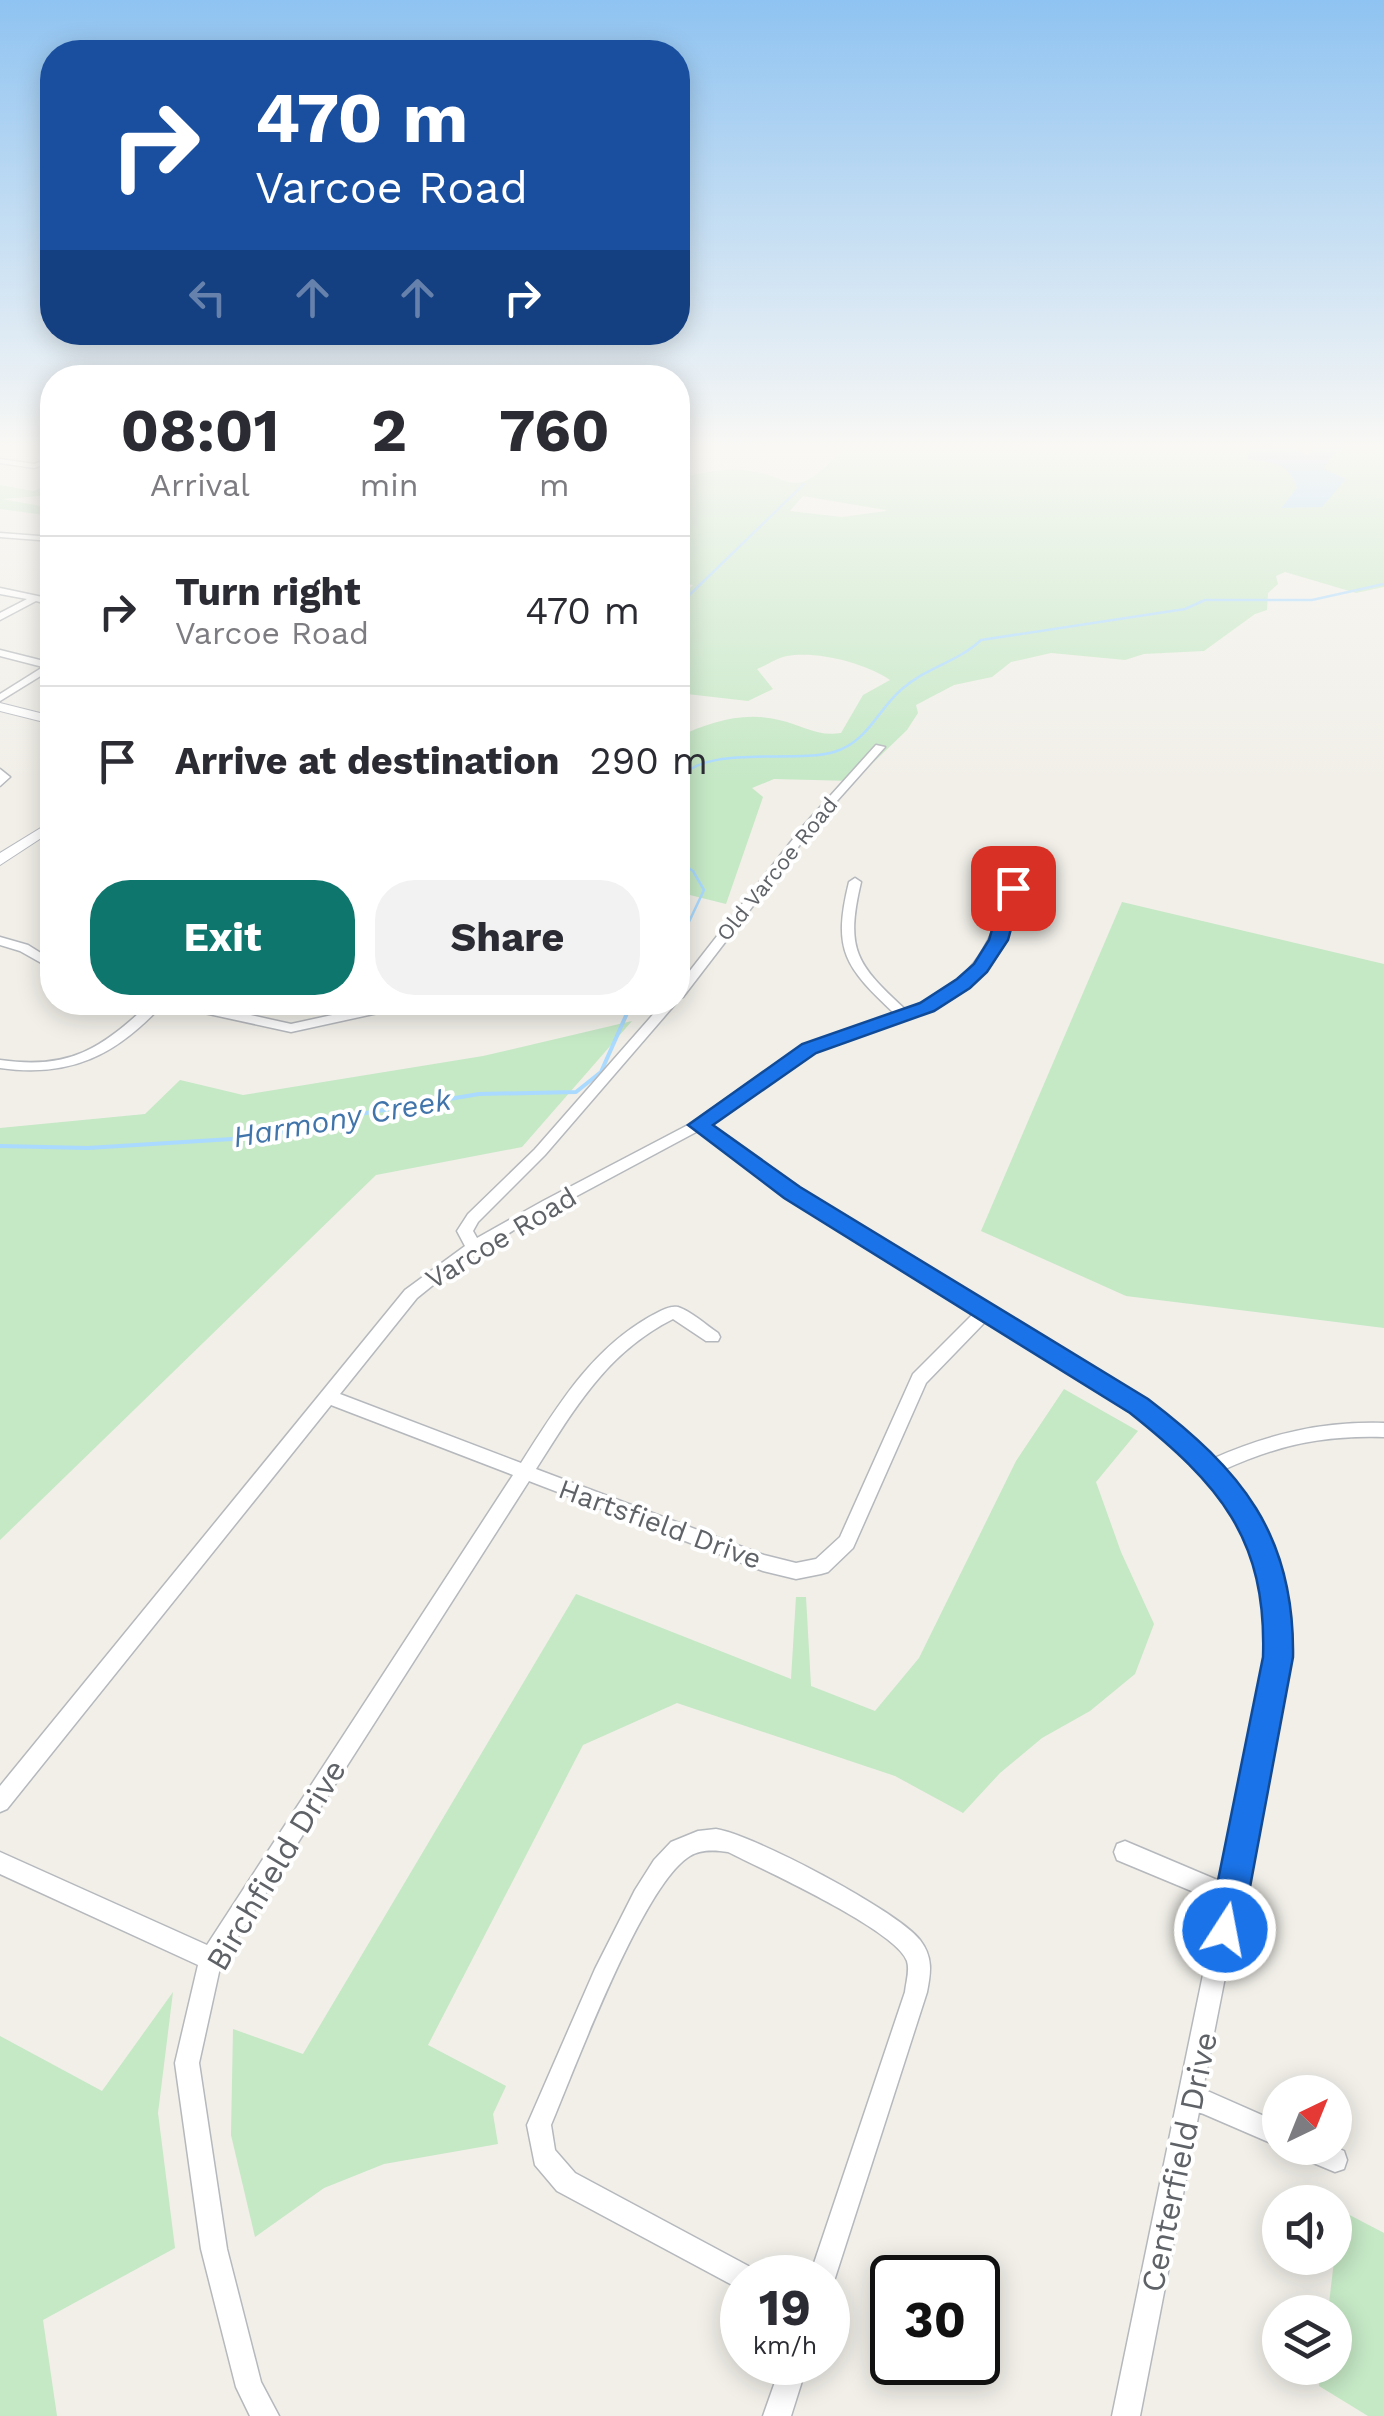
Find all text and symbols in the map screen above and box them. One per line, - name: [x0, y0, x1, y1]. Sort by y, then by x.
- text: 470 m: [255, 77, 468, 159]
- icon: right: [90, 80, 220, 210]
- text: Varcoe Road: [255, 161, 528, 214]
- icon: left: [180, 270, 235, 325]
- icon: ahead: [285, 270, 340, 325]
- icon: ahead: [390, 270, 445, 325]
- icon: right: [495, 270, 550, 325]
- text: 08:01: [120, 395, 279, 466]
- text: 2: [371, 395, 407, 466]
- text: 760: [499, 395, 610, 466]
- text: Arrival: [150, 466, 250, 504]
- text: min: [360, 466, 419, 504]
- text: m: [539, 466, 570, 504]
- text: Turn right: [175, 570, 361, 614]
- icon: right: [90, 584, 145, 639]
- text: 470 m: [525, 589, 640, 633]
- text: Varcoe Road: [175, 614, 369, 652]
- icon: arrive: [90, 734, 145, 789]
- text: Arrive at destination: [175, 739, 560, 783]
- text: 290 m: [590, 739, 708, 783]
- street label: Old Varcoe Road: [712, 792, 842, 946]
- pin: [971, 846, 1056, 931]
- icon: arrive: [986, 861, 1041, 916]
- button: Exit: [90, 880, 355, 995]
- button: Share: [375, 880, 640, 995]
- water label: Harmony Creek: [230, 1081, 456, 1154]
- street label: Varcoe Road: [420, 1180, 582, 1296]
- street label: Hartsfield Drive: [554, 1472, 766, 1576]
- street label: Birchfield Drive: [198, 1753, 354, 1977]
- position arrow: [1173, 1878, 1277, 1982]
- street label: Centerfield Drive: [1133, 2029, 1225, 2295]
- north arrow: [1262, 2075, 1352, 2165]
- map controls: [1262, 2075, 1352, 2385]
- button: sound: [1262, 2185, 1352, 2275]
- speed limit sign: 30: [870, 2255, 1000, 2385]
- text: 19: [759, 2278, 811, 2337]
- button: layers: [1262, 2295, 1352, 2385]
- text: km/h: [753, 2331, 817, 2360]

